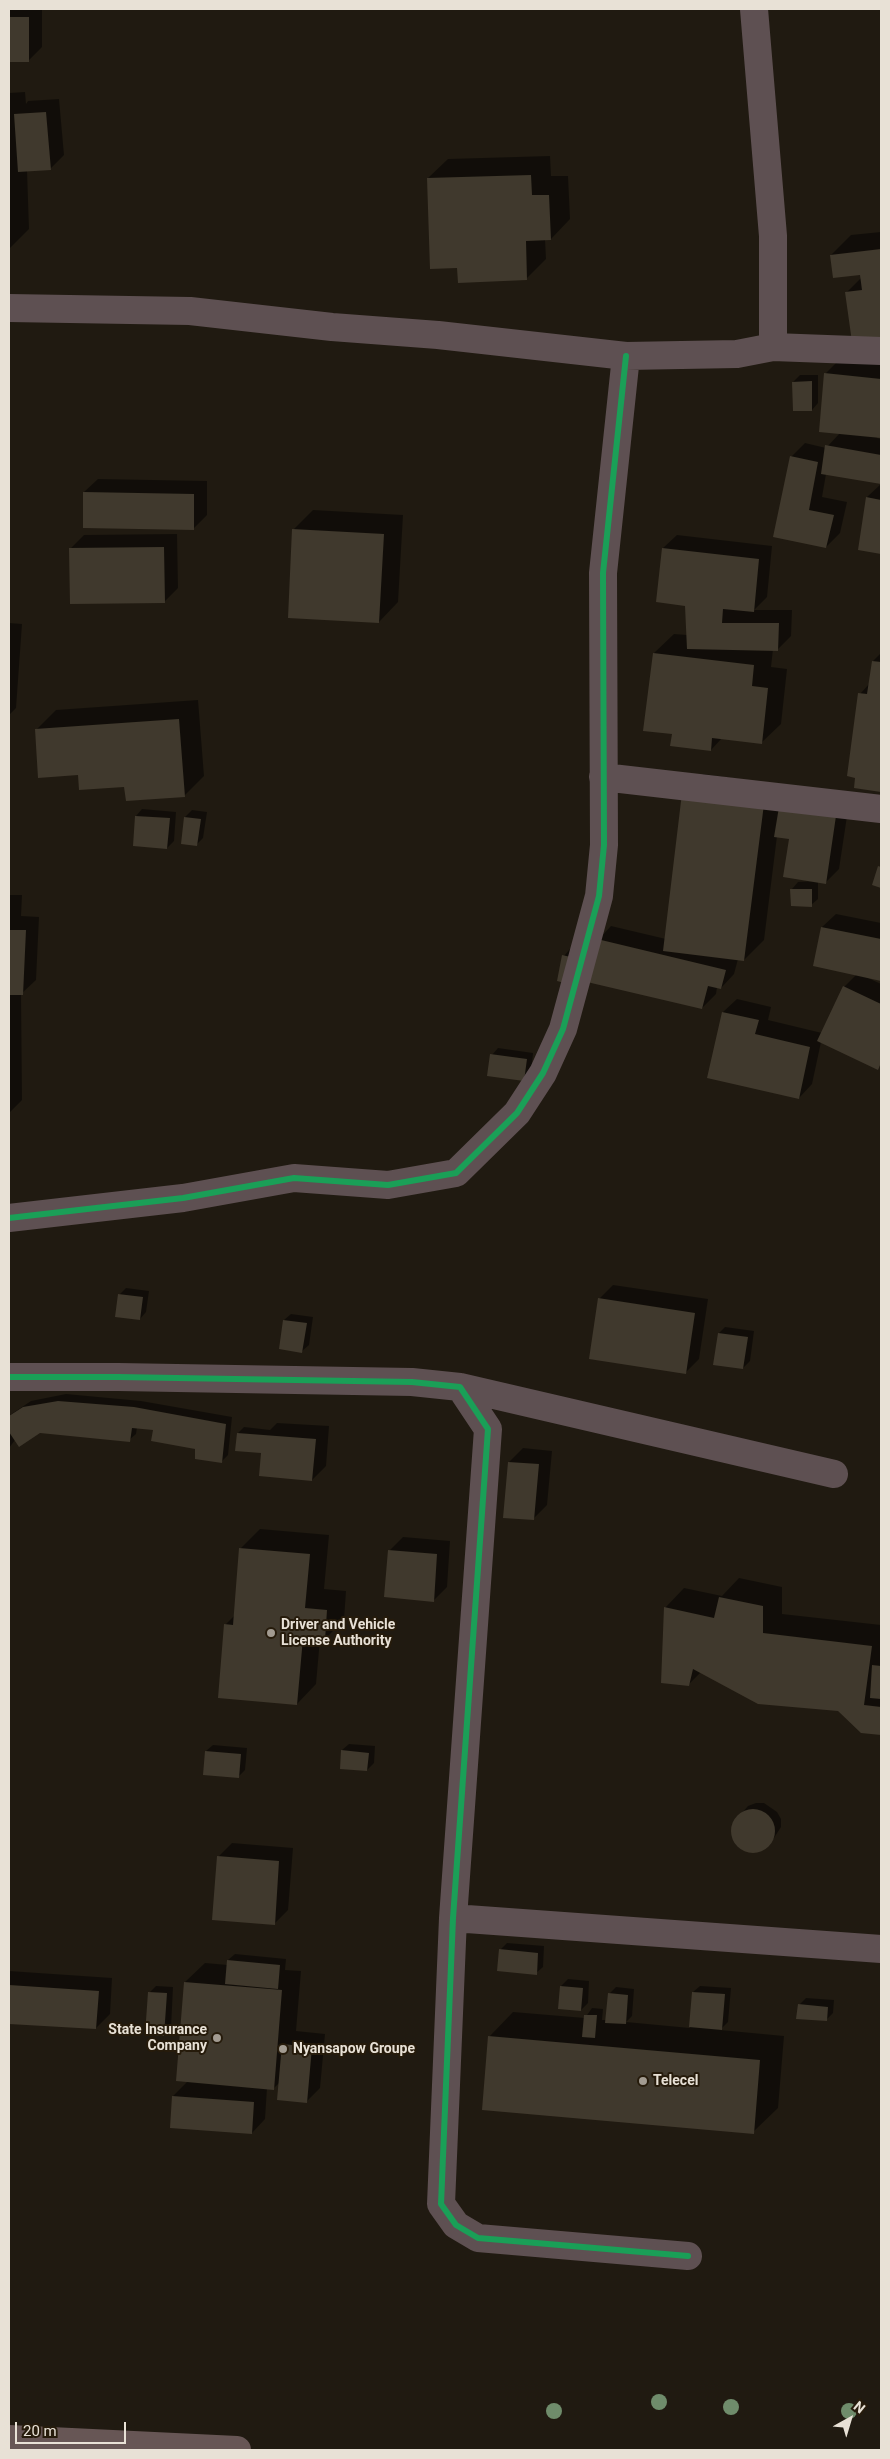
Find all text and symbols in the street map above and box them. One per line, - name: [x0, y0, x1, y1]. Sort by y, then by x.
- place label: Driver and Vehicle License Authority: [281, 1617, 395, 1650]
- marker: Driver and Vehicle License Authority: [265, 1627, 277, 1639]
- place label: State Insurance Company: [108, 2022, 207, 2054]
- marker: State Insurance Company: [211, 2032, 223, 2044]
- place label: Nyansapow Groupe: [293, 2041, 415, 2057]
- marker: Nyansapow Groupe: [277, 2043, 289, 2055]
- place label: Telecel: [653, 2073, 698, 2089]
- marker: Telecel: [637, 2075, 649, 2087]
- north arrow: [825, 2394, 875, 2444]
- text: N: [851, 2398, 868, 2417]
- scale bar: [18, 2412, 129, 2444]
- text: 20 m: [23, 2422, 57, 2440]

